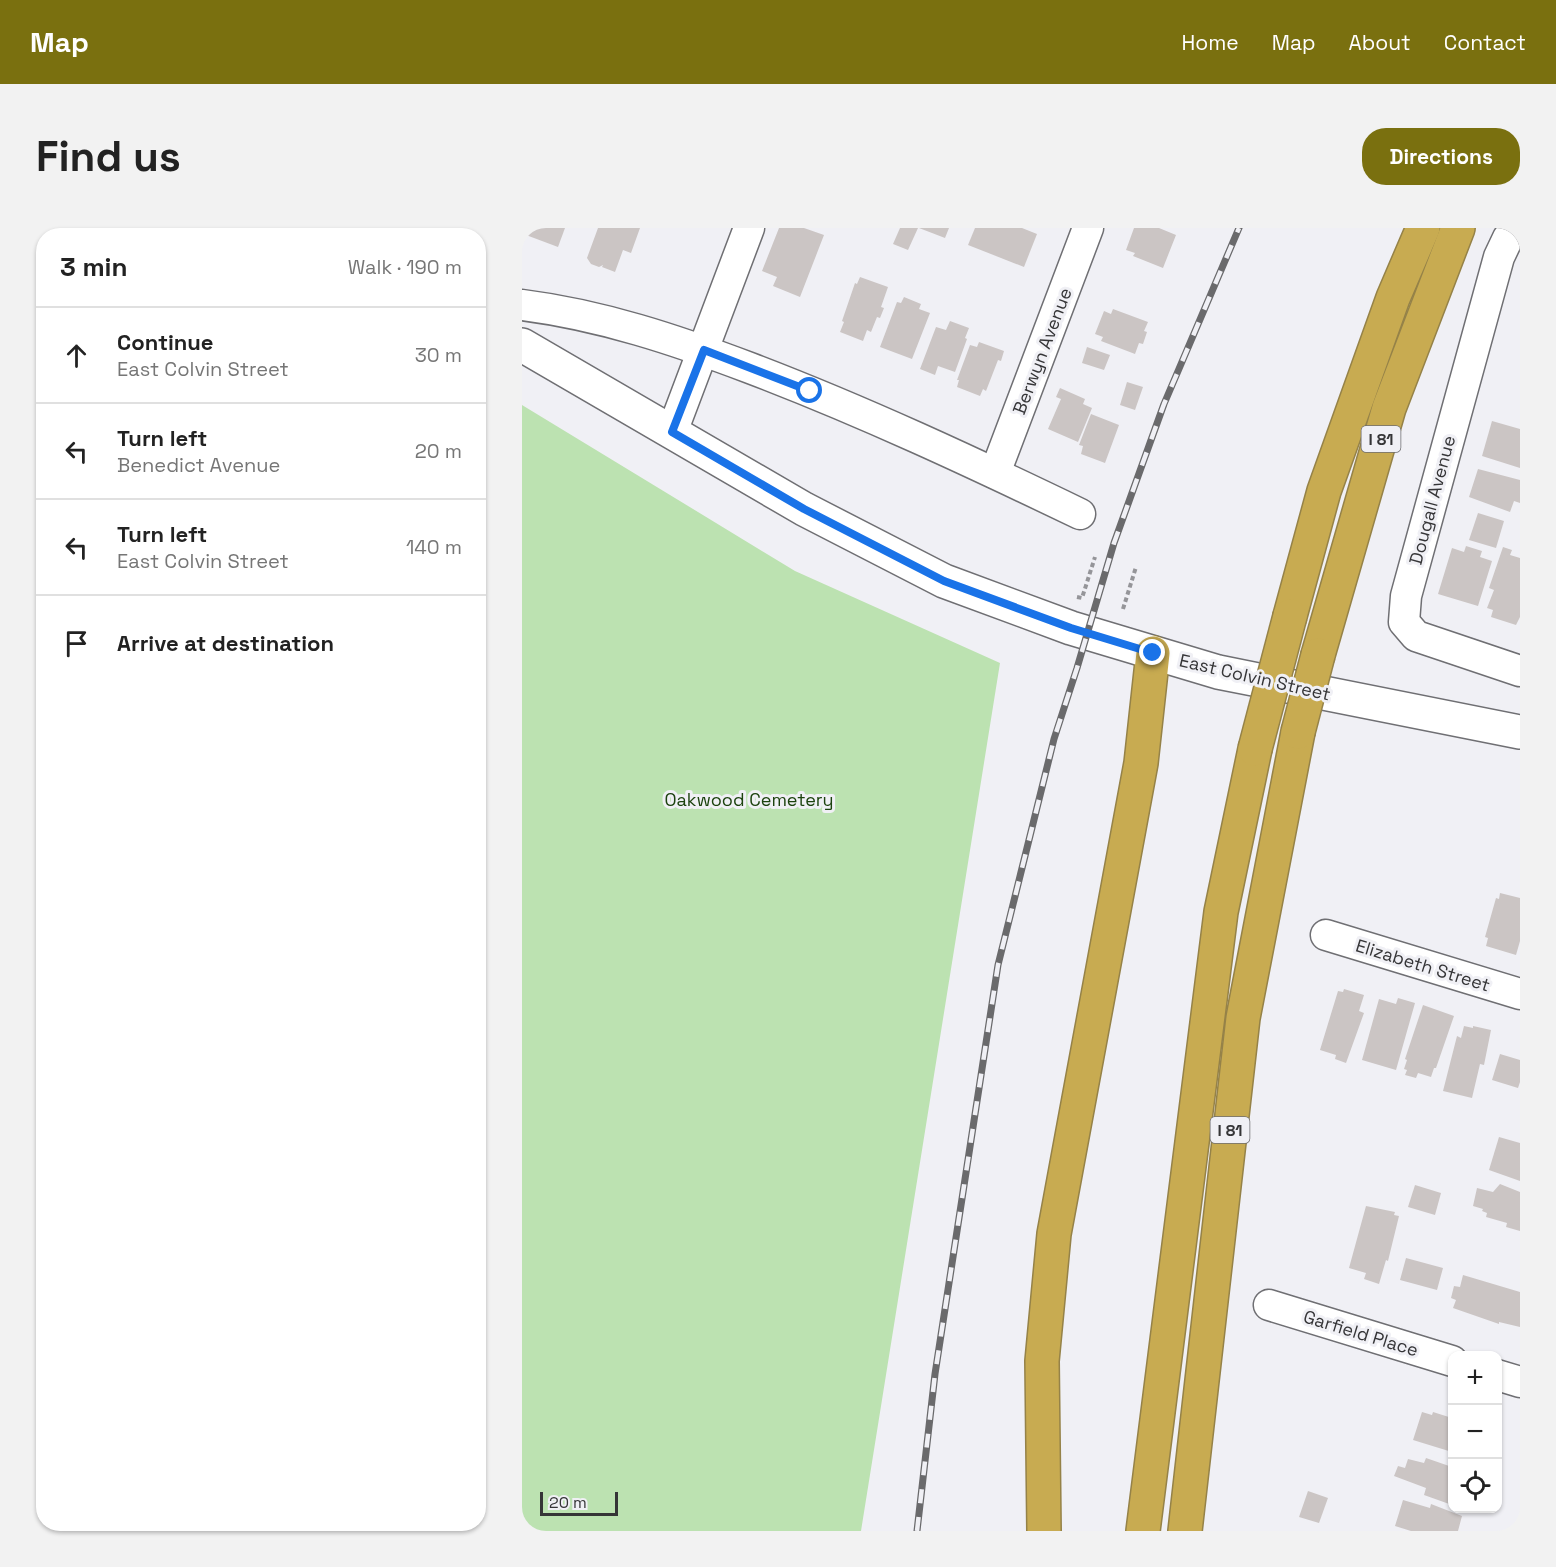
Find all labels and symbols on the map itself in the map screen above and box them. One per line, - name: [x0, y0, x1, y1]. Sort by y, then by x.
- street label: Berwyn Avenue: [1007, 284, 1077, 418]
- route start: [796, 377, 822, 403]
- road number: I 81: [1362, 426, 1400, 452]
- street label: Dougall Avenue: [1404, 433, 1460, 567]
- route end: [1139, 639, 1165, 665]
- street label: East Colvin Street: [1177, 648, 1333, 706]
- park label: Oakwood Cemetery: [664, 788, 834, 811]
- street label: Elizabeth Street: [1353, 934, 1493, 996]
- road number: I 81: [1210, 1117, 1250, 1143]
- street label: Garfield Place: [1301, 1305, 1421, 1361]
- scale bar: [540, 1489, 618, 1516]

